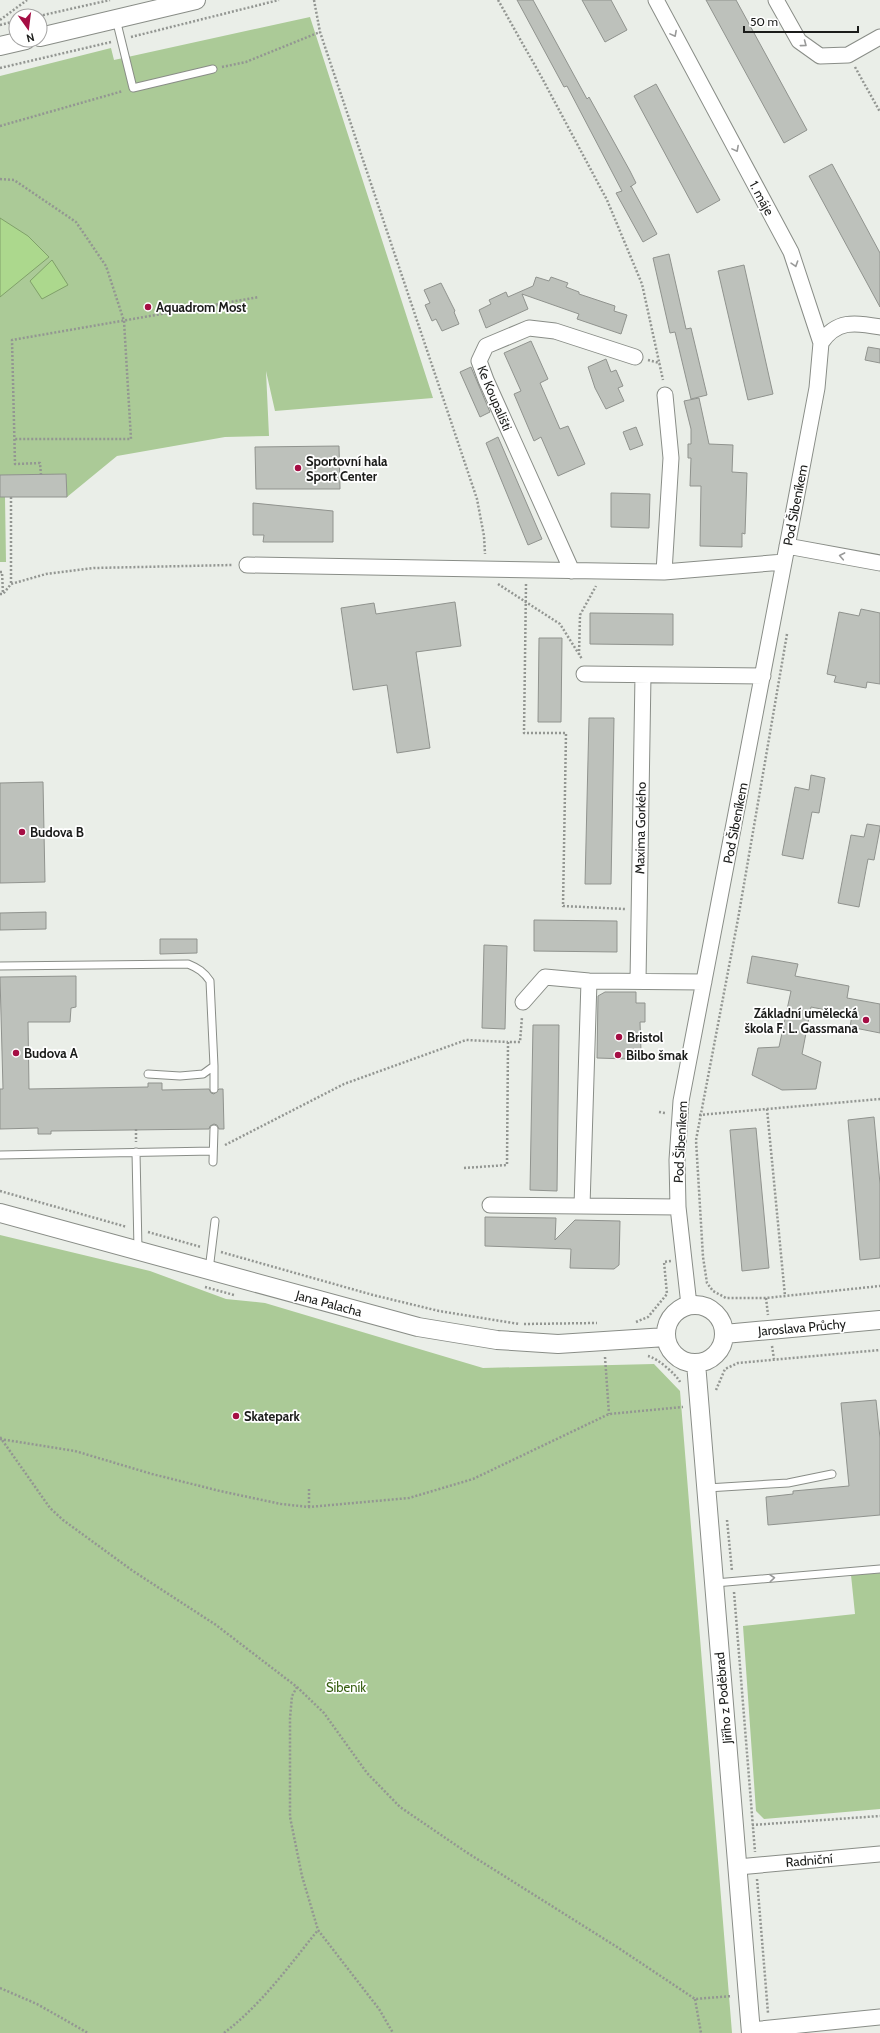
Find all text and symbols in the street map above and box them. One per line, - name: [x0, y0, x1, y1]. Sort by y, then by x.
- north arrow: [8, 8, 48, 48]
- scale bar: [744, 8, 858, 34]
- text: 50 m: [750, 14, 778, 29]
- text: N: [25, 30, 36, 45]
- one-way arrow: [670, 30, 677, 38]
- one-way arrow: [799, 40, 806, 47]
- one-way arrow: [731, 145, 739, 152]
- street label: 1. máje: [745, 178, 778, 219]
- one-way arrow: [791, 261, 799, 268]
- place label: Aquadrom Most: [156, 299, 247, 315]
- marker: Aquadrom Most: [143, 302, 153, 312]
- street label: Ke Koupališti: [474, 363, 516, 433]
- place label: Sportovní hala Sport Center: [306, 453, 388, 484]
- marker: Sportovní hala Sport Center: [293, 463, 303, 473]
- street label: Pod Šibeníkem: [778, 463, 811, 547]
- one-way arrow: [839, 553, 845, 561]
- street label: Pod Šibeníkem: [718, 781, 751, 865]
- street label: Maxima Gorkého: [631, 782, 649, 874]
- place label: Budova B: [30, 824, 84, 840]
- marker: Budova B: [17, 827, 27, 837]
- place label: Základní umělecká škola F. L. Gassmana: [745, 1005, 859, 1036]
- marker: Základní umělecká škola F. L. Gassmana: [861, 1015, 871, 1025]
- place label: Bristol: [627, 1029, 664, 1045]
- marker: Bristol: [614, 1032, 624, 1042]
- place label: Budova A: [24, 1045, 79, 1061]
- place label: Bilbo šmak: [626, 1047, 689, 1063]
- marker: Budova A: [11, 1048, 21, 1058]
- marker: Bilbo šmak: [613, 1050, 623, 1060]
- street label: Pod Šibeníkem: [669, 1100, 690, 1184]
- street label: Jana Palacha: [293, 1286, 365, 1320]
- street label: Jaroslava Průchy: [756, 1315, 847, 1339]
- place label: Skatepark: [244, 1408, 300, 1424]
- marker: Skatepark: [231, 1411, 241, 1421]
- one-way arrow: [769, 1574, 775, 1583]
- street label: Jiřího z Poděbrad: [711, 1651, 735, 1746]
- park label: Šibeník: [326, 1678, 366, 1695]
- street label: Radniční: [785, 1850, 833, 1870]

